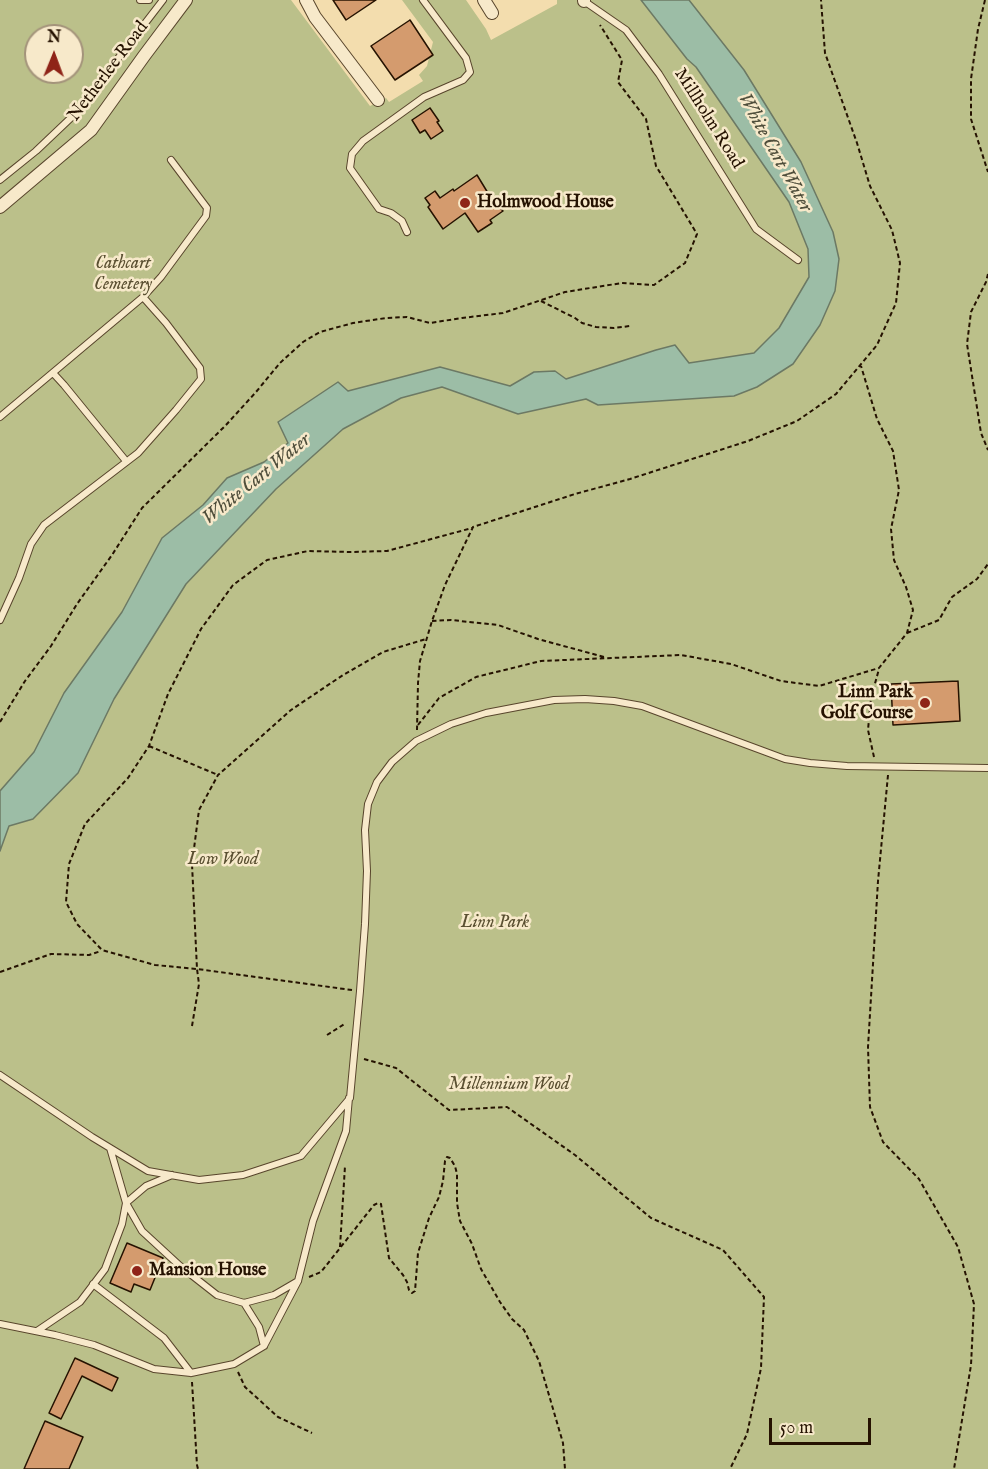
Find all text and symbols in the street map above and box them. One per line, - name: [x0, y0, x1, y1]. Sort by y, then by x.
- street label: Netherlee Road: [64, 18, 154, 126]
- north arrow: [24, 24, 84, 84]
- text: N: [47, 28, 61, 48]
- street label: Millholm Road: [669, 65, 747, 173]
- water label: White Cart Water: [731, 89, 817, 217]
- place label: Holmwood House: [477, 192, 614, 214]
- marker: Holmwood House: [458, 196, 472, 210]
- park label: Cathcart Cemetery: [94, 253, 152, 296]
- water label: White Cart Water: [198, 429, 316, 531]
- place label: Linn Park Golf Course: [821, 682, 913, 724]
- marker: Linn Park Golf Course: [918, 696, 932, 710]
- park label: Low Wood: [187, 849, 259, 871]
- park label: Linn Park: [461, 912, 529, 934]
- park label: Millennium Wood: [448, 1074, 570, 1096]
- place label: Mansion House: [149, 1260, 266, 1282]
- marker: Mansion House: [130, 1264, 144, 1278]
- scale bar: [772, 1406, 874, 1444]
- text: 50 m: [780, 1417, 813, 1440]

